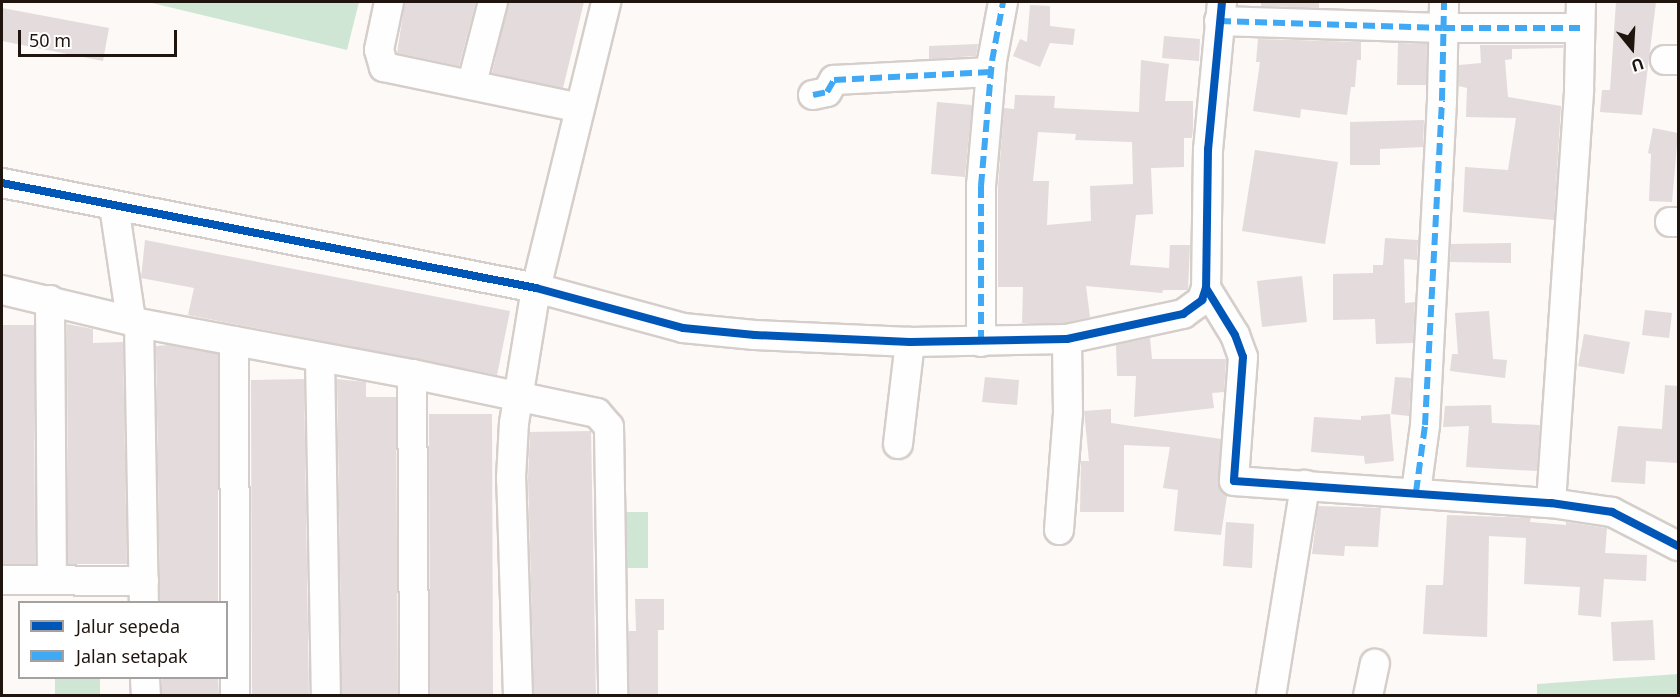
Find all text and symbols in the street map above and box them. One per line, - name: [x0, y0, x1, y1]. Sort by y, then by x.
- scale bar: [21, 18, 180, 56]
- north arrow: [1602, 18, 1662, 78]
- text: 50 m: [29, 28, 71, 52]
- text: U: [1628, 53, 1647, 77]
- legend: [18, 601, 228, 679]
- text: Jalur sepeda: [76, 614, 180, 638]
- text: Jalan setapak: [76, 644, 188, 668]

